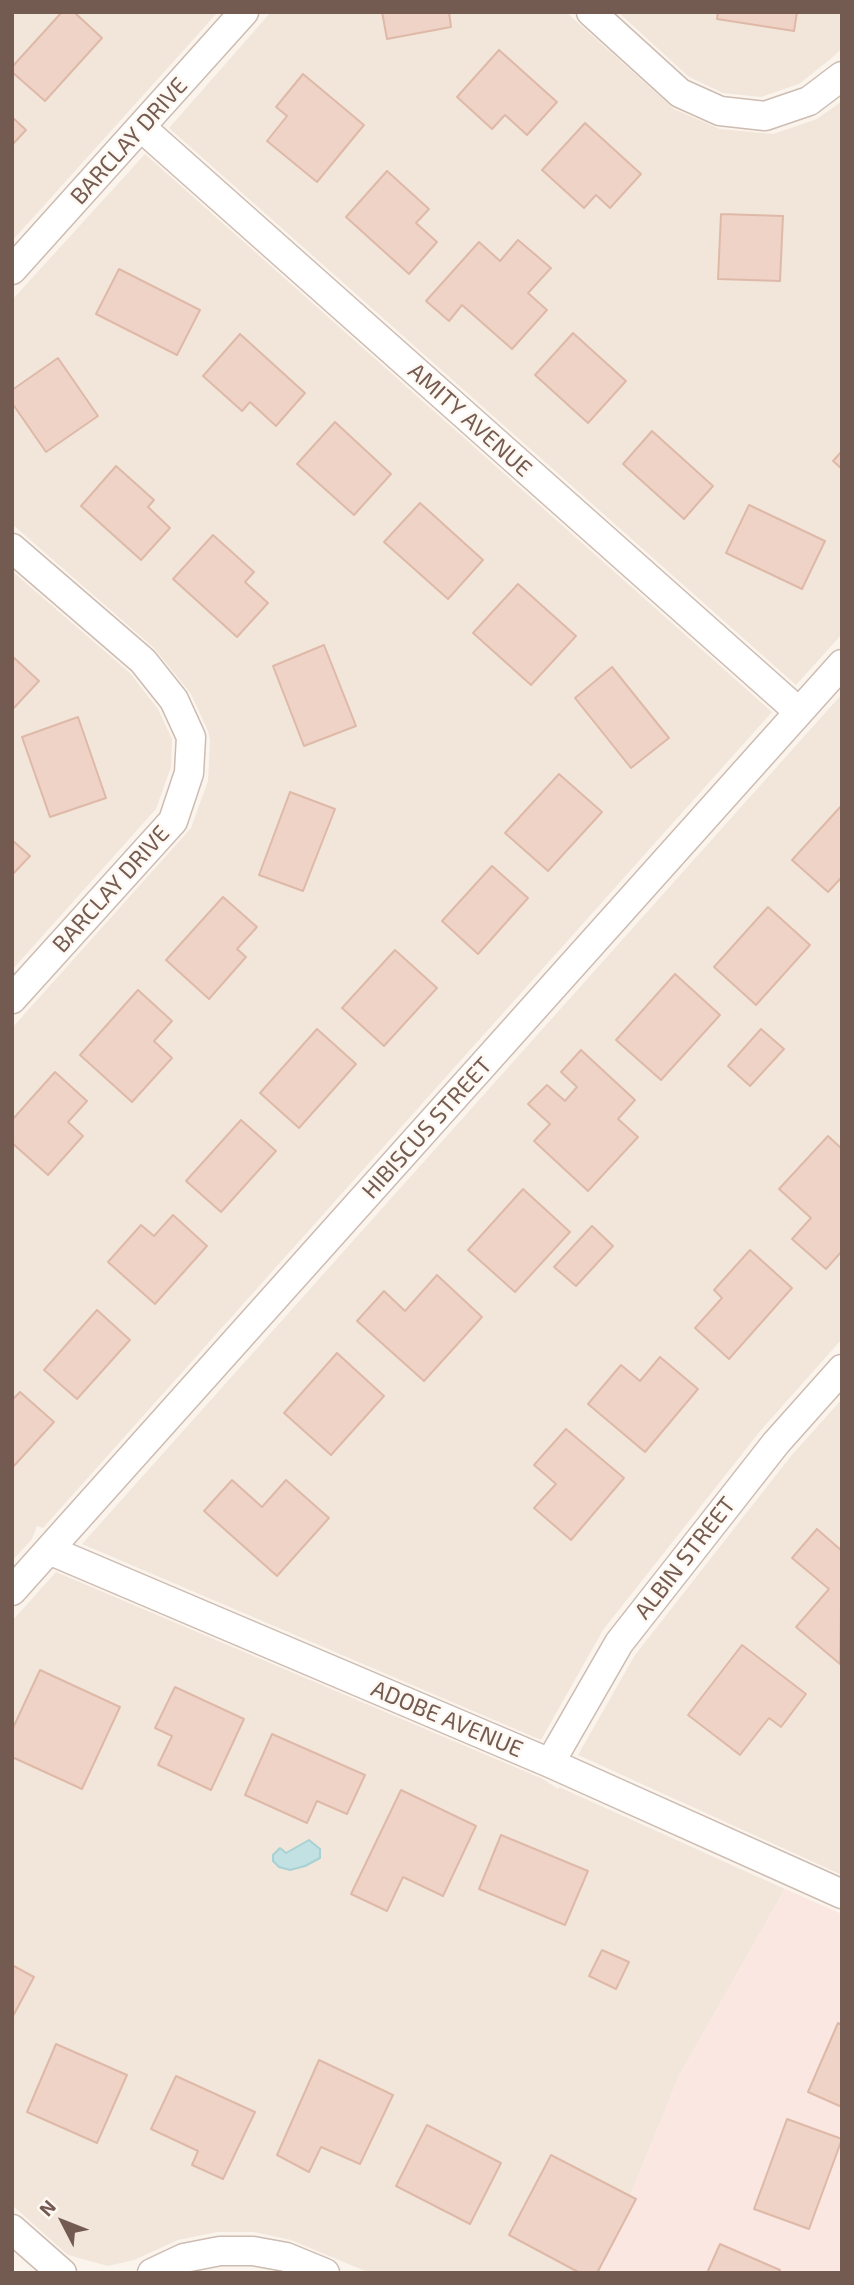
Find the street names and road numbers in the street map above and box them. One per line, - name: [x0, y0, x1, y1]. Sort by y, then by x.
- street label: BARCLAY DRIVE: [65, 72, 193, 210]
- street label: AMITY AVENUE: [402, 357, 538, 483]
- street label: BARCLAY DRIVE: [47, 820, 175, 958]
- street label: HIBISCUS STREET: [356, 1052, 498, 1204]
- street label: ALBIN STREET: [629, 1491, 741, 1625]
- street label: ADOBE AVENUE: [367, 1675, 527, 1763]

